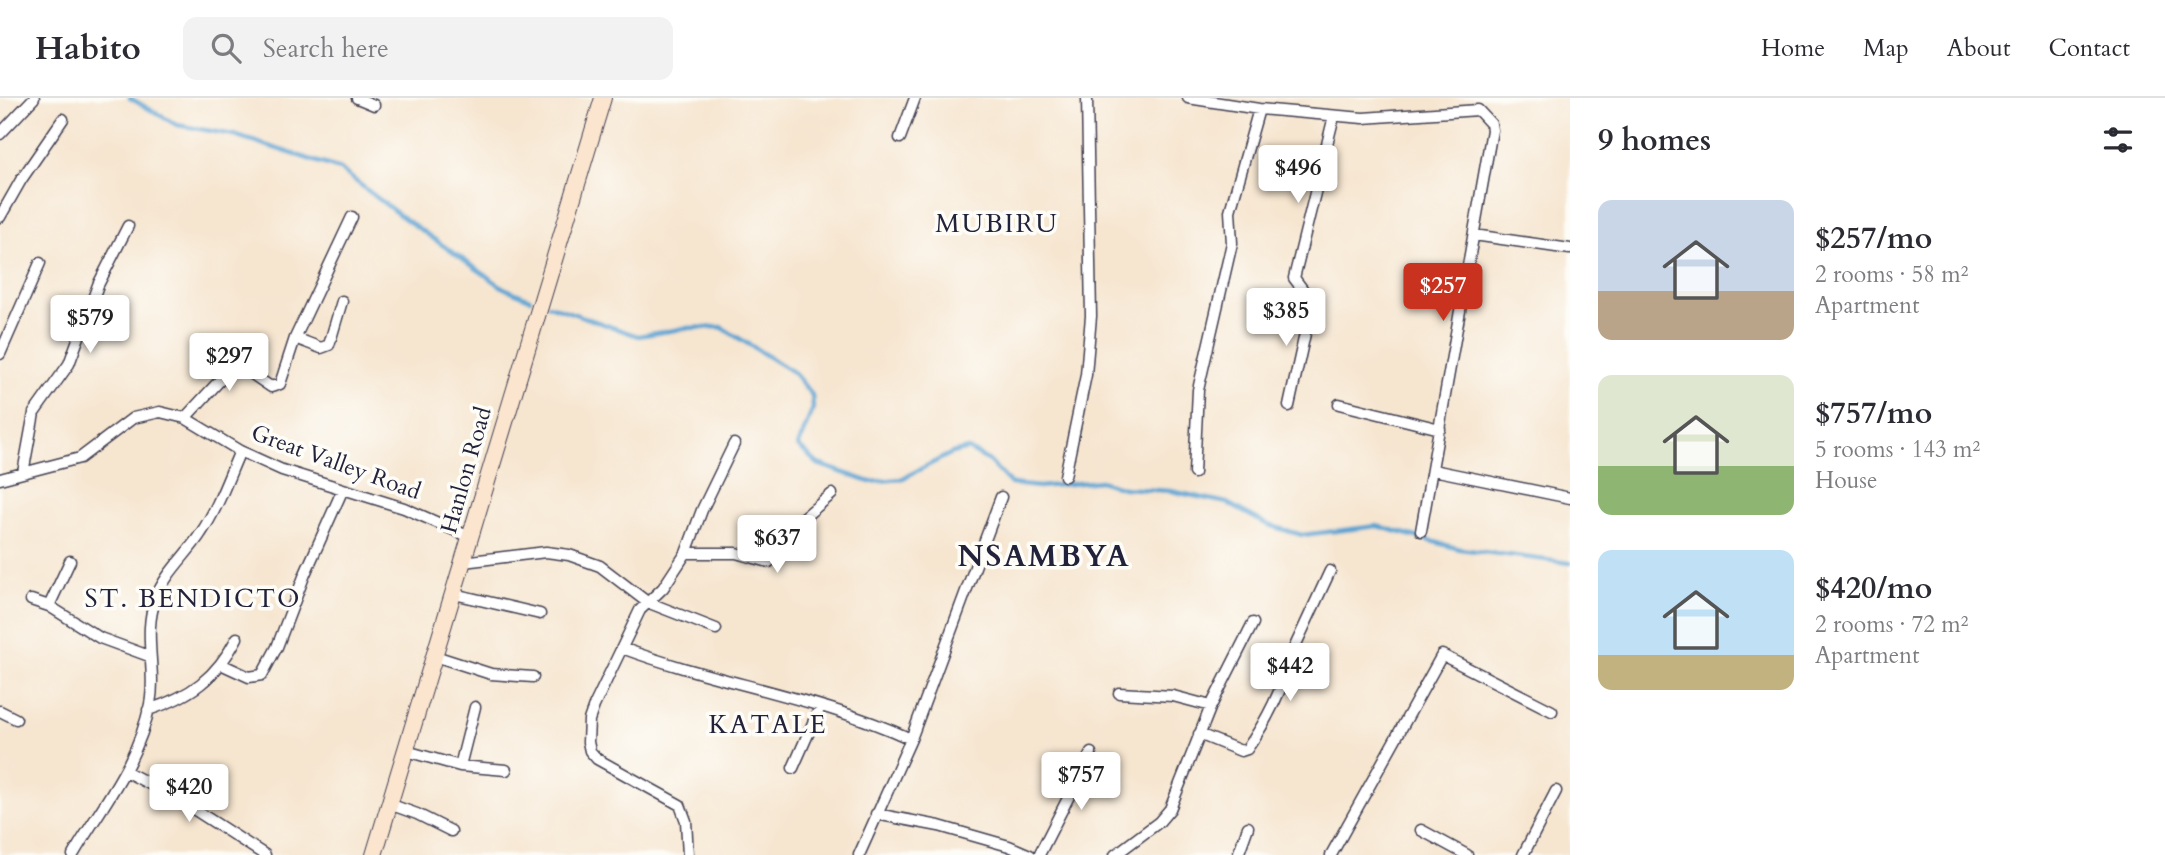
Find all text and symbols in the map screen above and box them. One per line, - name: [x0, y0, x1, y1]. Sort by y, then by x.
- search box: [183, 17, 673, 80]
- text: Habito: [35, 26, 141, 71]
- icon: search: [207, 29, 245, 67]
- text: Search here: [263, 31, 389, 66]
- text: Home: [1761, 32, 1825, 65]
- text: Map: [1863, 32, 1909, 65]
- text: About: [1947, 32, 2011, 65]
- text: Contact: [2049, 32, 2130, 65]
- text: 9 homes: [1598, 120, 1711, 161]
- icon: filters: [2099, 121, 2137, 159]
- pin: $496: [1257, 146, 1339, 205]
- text: $496: [1274, 152, 1322, 183]
- district label: MUBIRU: [935, 206, 1059, 241]
- text: $257/mo: [1815, 218, 1932, 259]
- icon: home: [1654, 228, 1738, 312]
- text: 2 rooms · 58 m²: [1815, 259, 1968, 290]
- pin: $257: [1402, 264, 1484, 323]
- text: $257: [1419, 270, 1467, 301]
- pin: $385: [1245, 288, 1327, 348]
- text: Apartment: [1815, 290, 1919, 321]
- text: $385: [1262, 295, 1310, 326]
- pin: $579: [49, 296, 131, 355]
- text: $579: [66, 302, 114, 333]
- pin: $297: [188, 334, 270, 393]
- text: $297: [205, 340, 253, 371]
- text: $757/mo: [1815, 393, 1932, 434]
- street label: Hanlon Road: [433, 402, 499, 537]
- icon: home: [1654, 403, 1738, 487]
- street label: Great Valley Road: [247, 417, 426, 507]
- text: 5 rooms · 143 m²: [1815, 434, 1980, 465]
- text: House: [1815, 465, 1877, 496]
- pin: $637: [736, 516, 818, 575]
- text: $637: [753, 522, 801, 553]
- district label: NSAMBYA: [958, 536, 1130, 577]
- text: $420/mo: [1815, 568, 1932, 609]
- icon: home: [1654, 578, 1738, 662]
- district label: ST. BENDICTO: [85, 581, 302, 616]
- text: 2 rooms · 72 m²: [1815, 609, 1968, 640]
- text: Apartment: [1815, 640, 1919, 671]
- pin: $442: [1249, 644, 1331, 703]
- text: $442: [1266, 650, 1314, 681]
- district label: KATALE: [708, 707, 828, 742]
- pin: $757: [1040, 752, 1122, 812]
- text: $757: [1057, 759, 1105, 790]
- pin: $420: [148, 764, 230, 824]
- text: $420: [165, 771, 213, 802]

